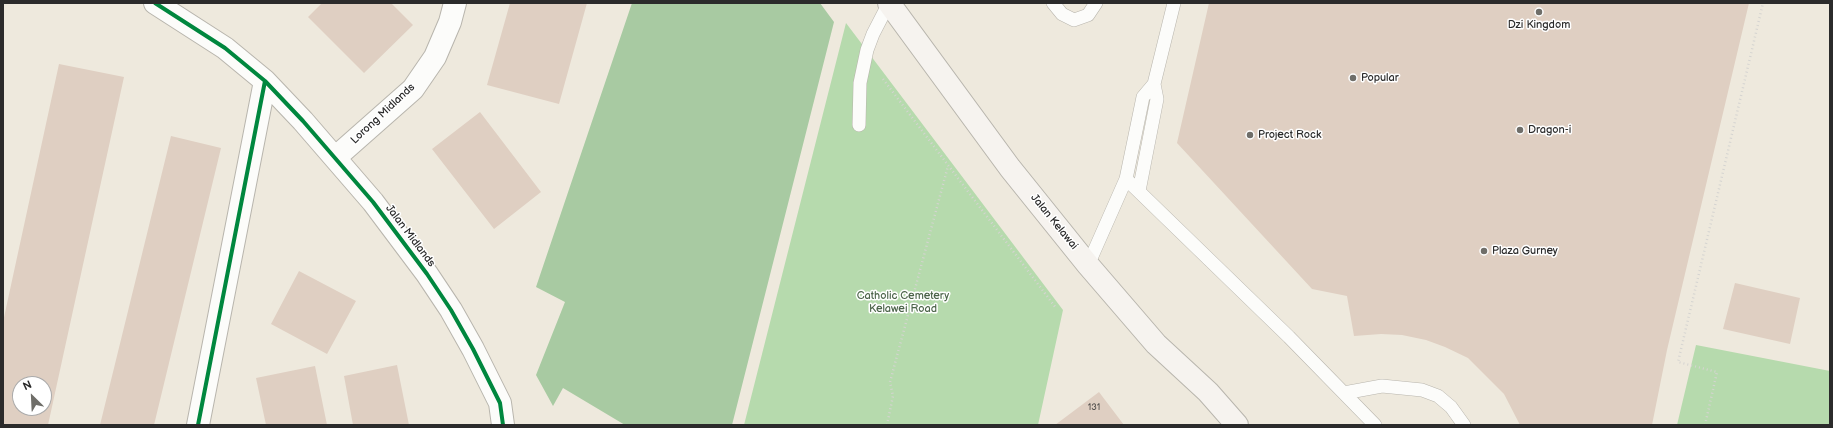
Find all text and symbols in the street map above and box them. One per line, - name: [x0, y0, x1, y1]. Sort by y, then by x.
- marker: Dzi Kingdom: [1534, 7, 1544, 17]
- place label: Dzi Kingdom: [1508, 18, 1570, 32]
- place label: Popular: [1361, 71, 1399, 85]
- marker: Popular: [1348, 73, 1358, 83]
- street label: Lorong Midlands: [348, 81, 418, 147]
- place label: Dragon-i: [1528, 123, 1571, 137]
- marker: Dragon-i: [1515, 125, 1525, 135]
- place label: Project Rock: [1258, 128, 1321, 142]
- marker: Project Rock: [1245, 130, 1255, 140]
- street label: Jalan Kelawai: [1028, 192, 1080, 252]
- street label: Jalan Midlands: [382, 202, 438, 270]
- place label: Plaza Gurney: [1492, 244, 1558, 258]
- marker: Plaza Gurney: [1479, 246, 1489, 256]
- park label: Catholic Cemetery Kelawei Road: [857, 289, 949, 315]
- north arrow: [12, 376, 52, 416]
- text: N: [21, 378, 34, 393]
- house number: 131: [1088, 403, 1100, 413]

